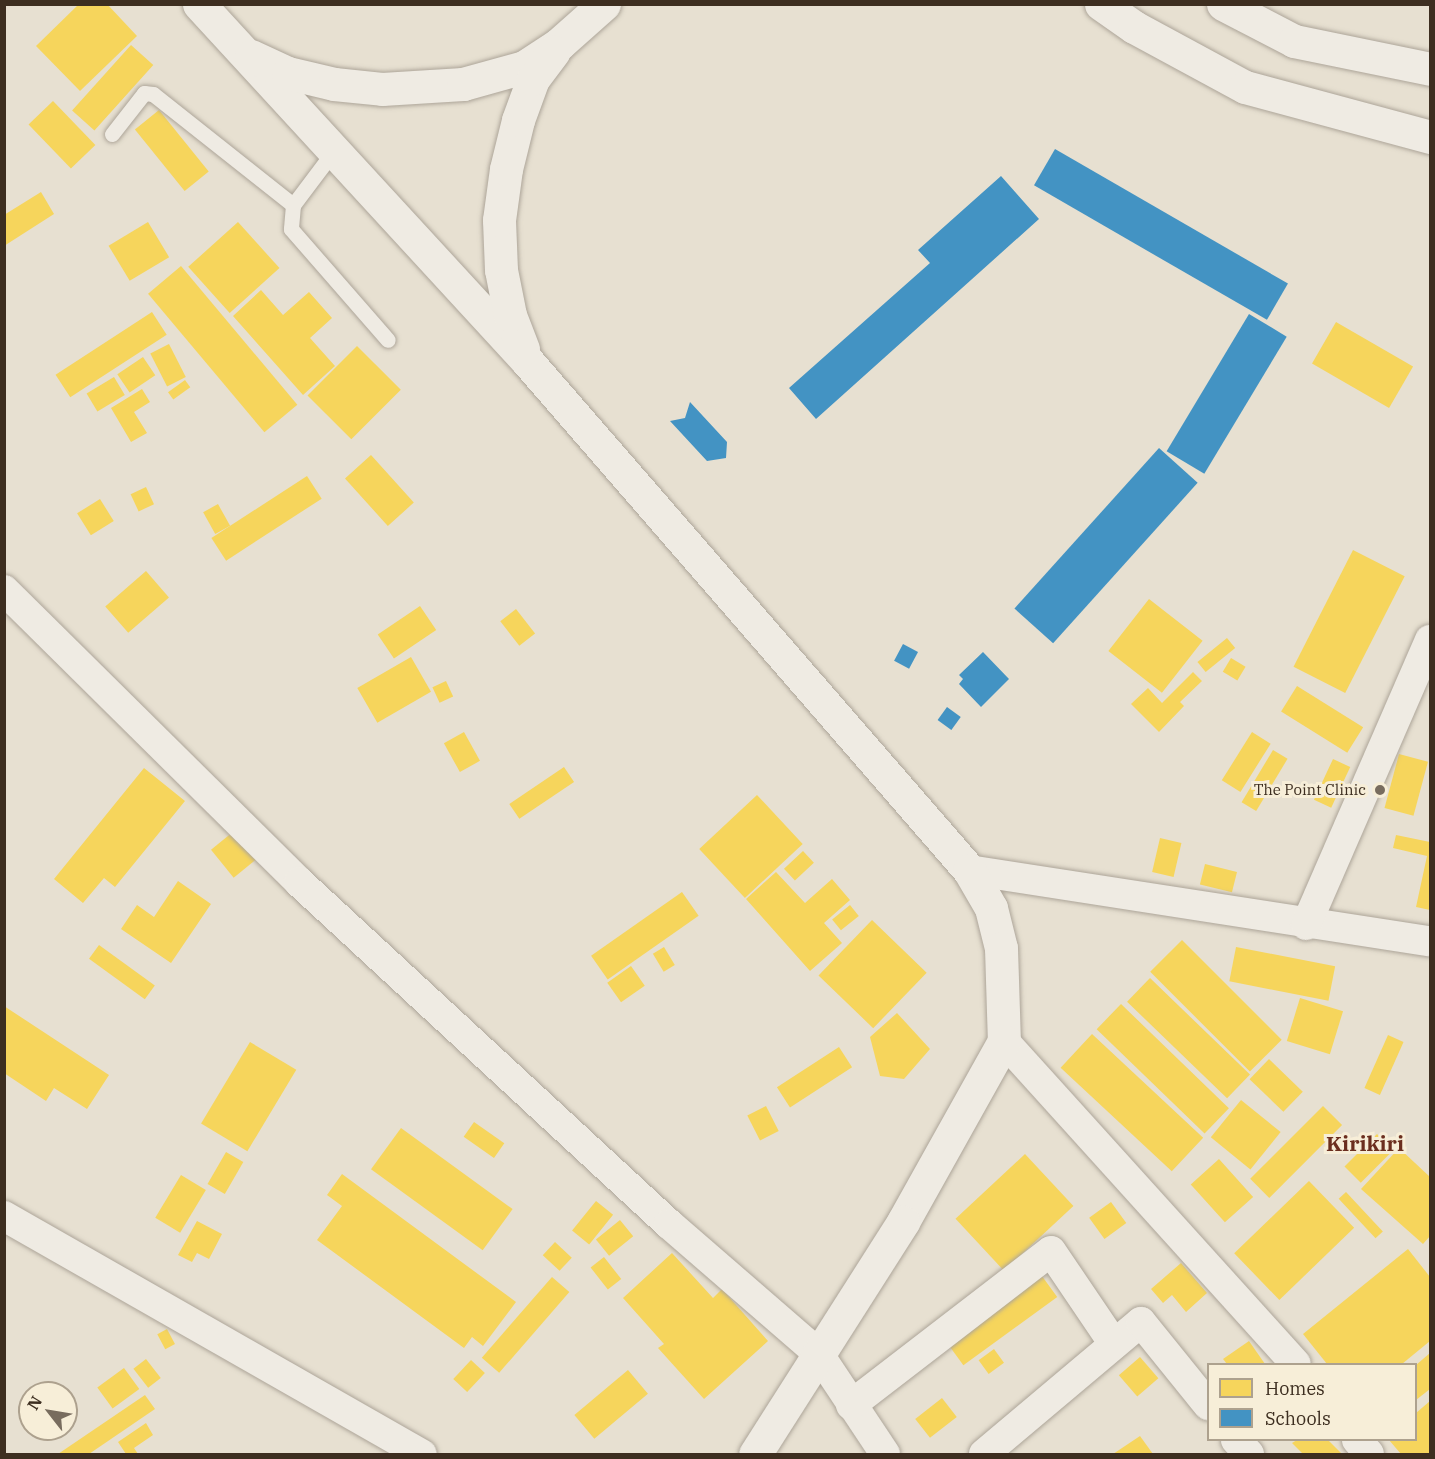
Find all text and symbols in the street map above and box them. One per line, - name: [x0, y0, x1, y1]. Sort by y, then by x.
- place label: The Point Clinic: [1254, 781, 1366, 799]
- marker: The Point Clinic: [1371, 781, 1389, 799]
- district label: Kirikiri: [1326, 1130, 1404, 1156]
- legend: [1207, 1363, 1417, 1441]
- text: Homes: [1265, 1377, 1325, 1400]
- north arrow: [18, 1381, 78, 1441]
- text: N: [22, 1392, 46, 1413]
- text: Schools: [1265, 1407, 1331, 1430]

